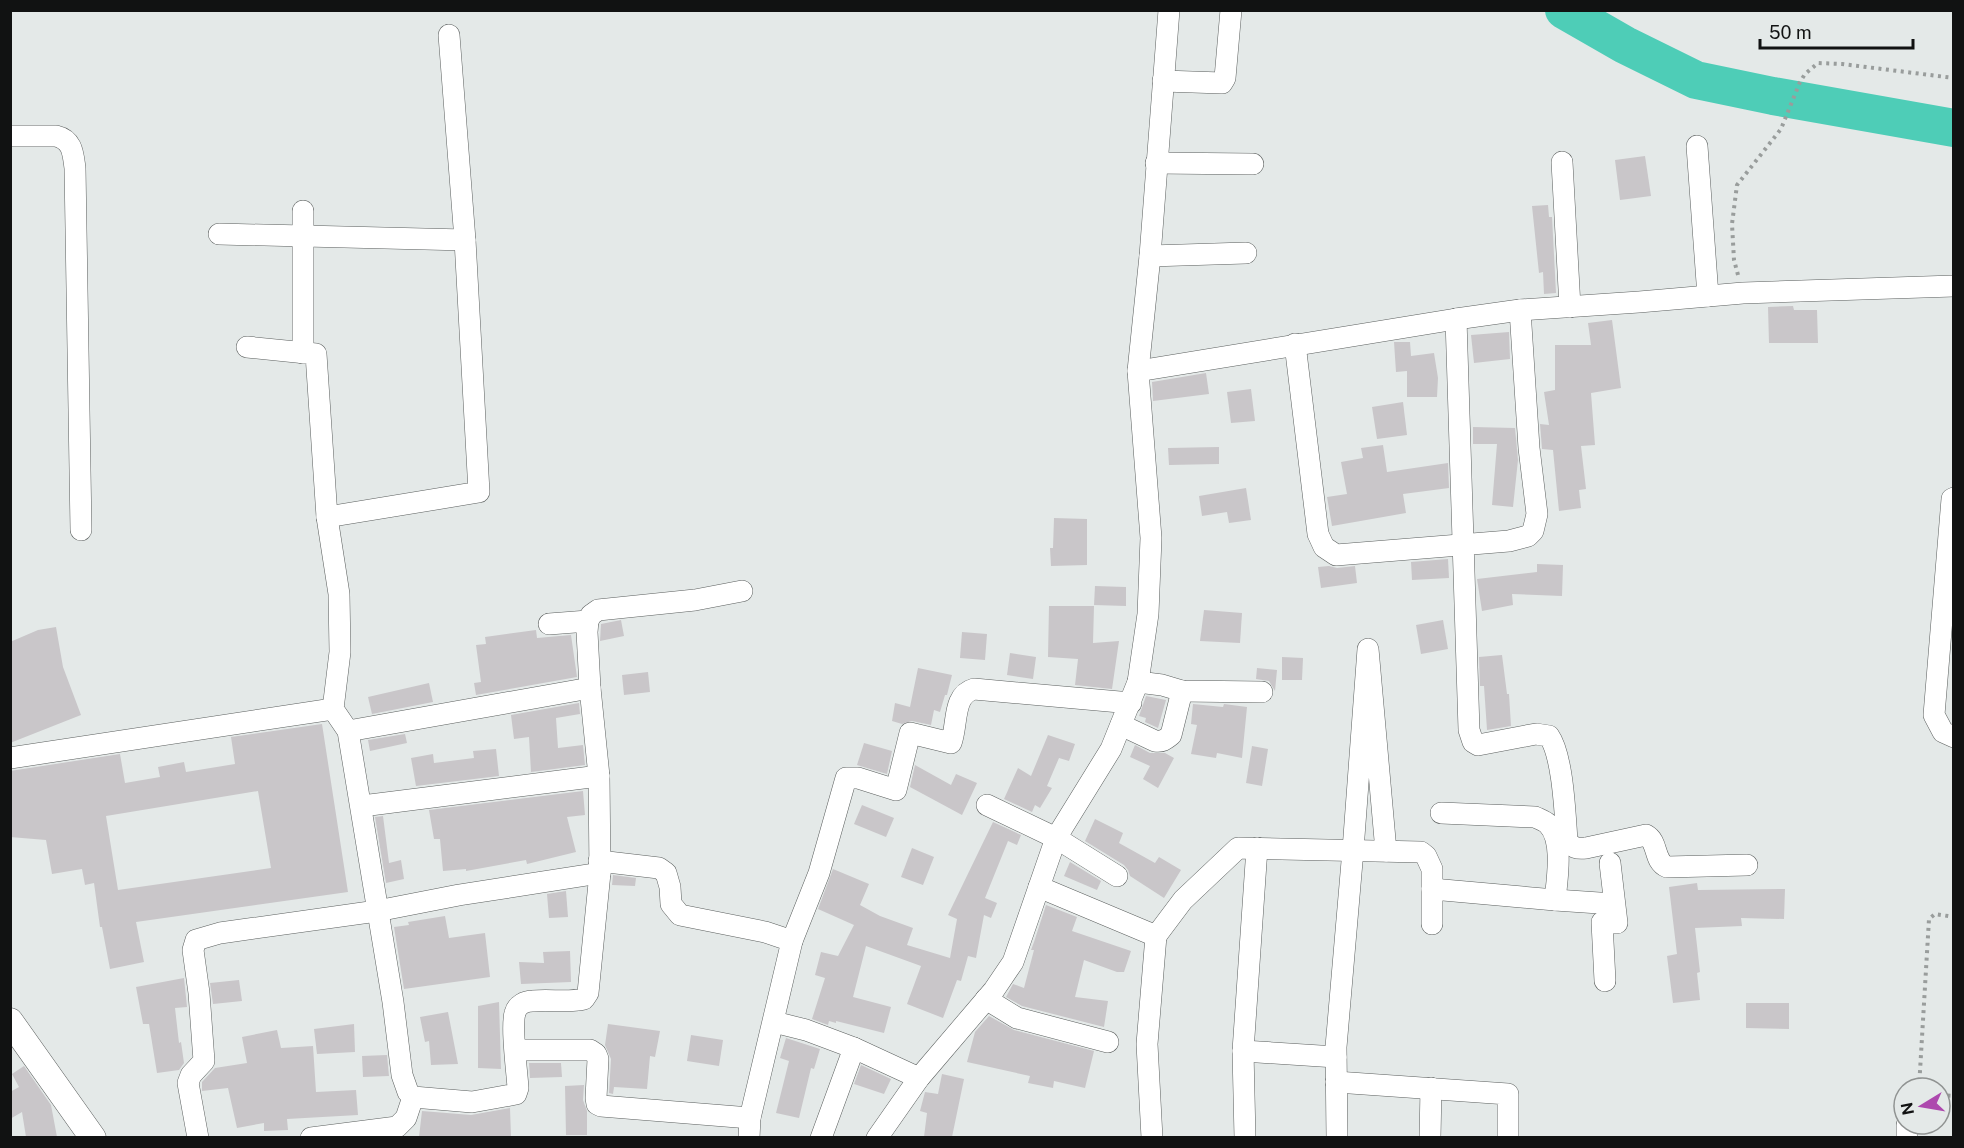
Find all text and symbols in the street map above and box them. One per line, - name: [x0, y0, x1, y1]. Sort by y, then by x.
- scale bar: [1760, 12, 1913, 50]
- text: 50 m: [1769, 22, 1812, 43]
- north arrow: [1892, 1076, 1952, 1136]
- text: N: [1897, 1101, 1918, 1117]

